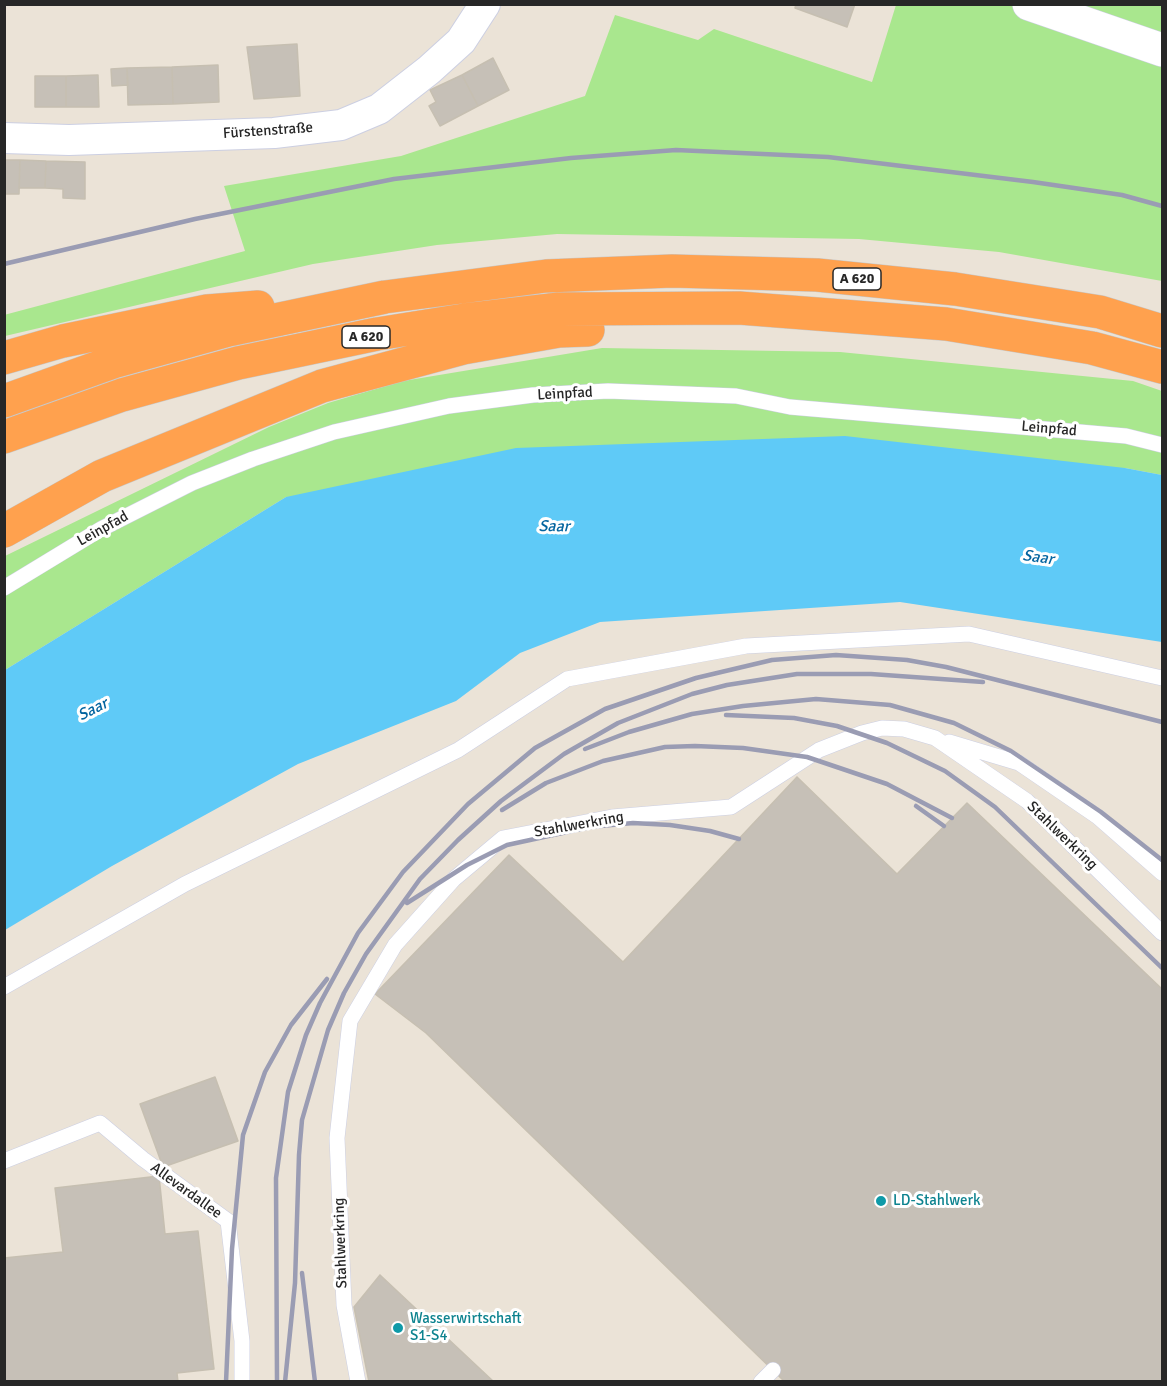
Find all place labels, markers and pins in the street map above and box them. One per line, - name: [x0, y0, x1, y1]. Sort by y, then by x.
- place label: LD-Stahlwerk: [893, 1192, 980, 1210]
- marker: LD-Stahlwerk: [874, 1194, 888, 1208]
- place label: Wasserwirtschaft S1-S4: [410, 1310, 522, 1345]
- marker: Wasserwirtschaft S1-S4: [391, 1321, 405, 1335]

